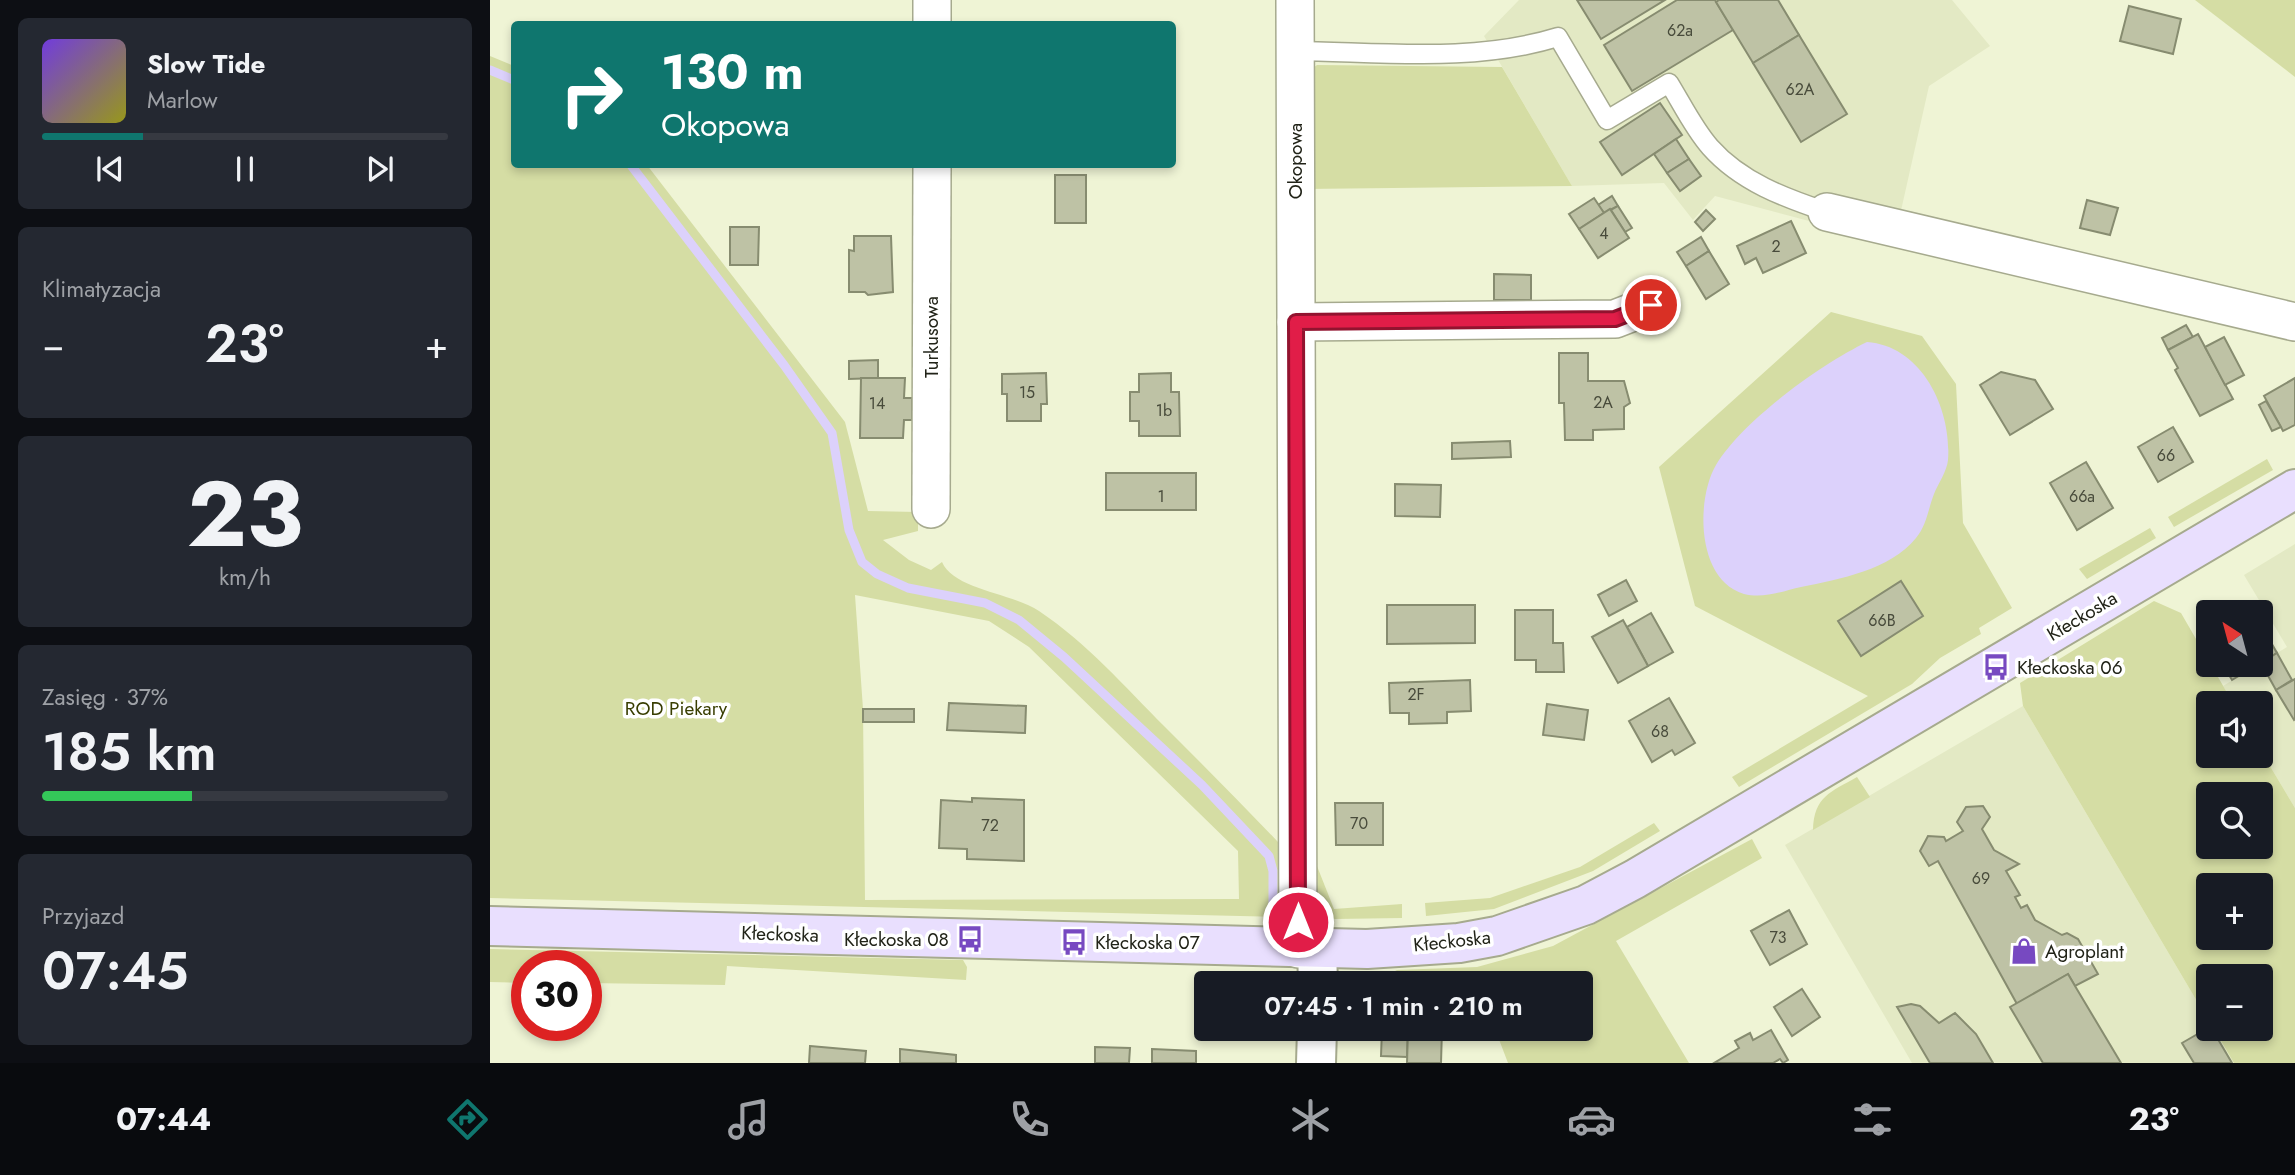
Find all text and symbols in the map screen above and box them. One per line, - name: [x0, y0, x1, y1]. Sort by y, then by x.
- house number: 62a: [1667, 19, 1693, 42]
- text: 130 m: [661, 37, 804, 107]
- text: Slow Tide: [147, 45, 266, 83]
- icon: right: [546, 49, 637, 140]
- house number: 62A: [1786, 78, 1815, 101]
- text: Marlow: [147, 83, 218, 117]
- text: Okopowa: [661, 102, 790, 148]
- street label: Okopowa: [1282, 123, 1309, 199]
- icon: previous: [91, 150, 129, 188]
- icon: pause: [226, 150, 264, 188]
- icon: next: [361, 150, 399, 188]
- house number: 4: [1599, 222, 1609, 245]
- house number: 2: [1771, 235, 1781, 258]
- text: Klimatyzacja: [42, 272, 161, 306]
- pin: [1621, 275, 1681, 335]
- icon: arrive: [1632, 286, 1670, 324]
- street label: Turkusowa: [918, 296, 945, 378]
- text: 23°: [205, 306, 284, 382]
- text: −: [42, 317, 64, 372]
- text: +: [425, 317, 448, 372]
- house number: 15: [1019, 381, 1035, 404]
- house number: 2A: [1593, 391, 1613, 414]
- house number: 14: [869, 392, 885, 415]
- house number: 1b: [1156, 399, 1172, 422]
- house number: 66: [2157, 444, 2175, 467]
- text: 23: [187, 449, 303, 580]
- house number: 1: [1157, 485, 1165, 508]
- house number: 66a: [2069, 485, 2095, 508]
- text: km/h: [219, 560, 271, 594]
- street label: Kłeckoska: [2042, 584, 2122, 648]
- north arrow: [2196, 600, 2273, 677]
- map controls: [2196, 600, 2273, 1041]
- house number: 66B: [1868, 609, 1896, 632]
- bus stop icon: Kłeckoska 06: [1981, 652, 2011, 682]
- place label: Kłeckoska 06: [2017, 654, 2123, 681]
- text: Zasięg · 37%: [42, 680, 168, 714]
- house number: 2F: [1407, 683, 1425, 706]
- button: sound: [2196, 691, 2273, 768]
- park label: ROD Piekary: [625, 695, 728, 722]
- text: 185 km: [42, 714, 216, 790]
- house number: 68: [1651, 720, 1669, 743]
- button: search: [2196, 782, 2273, 859]
- house number: 70: [1350, 812, 1368, 835]
- house number: 72: [981, 814, 999, 837]
- house number: 69: [1972, 867, 1990, 890]
- button: +: [2196, 873, 2273, 950]
- position arrow: [1261, 885, 1335, 959]
- text: Przyjazd: [42, 899, 124, 933]
- street label: Kłeckoska: [741, 919, 819, 949]
- bus stop icon: Kłeckoska 08: [955, 924, 985, 954]
- street label: Kłeckoska: [1412, 924, 1492, 958]
- place label: Kłeckoska 08: [844, 926, 949, 953]
- house number: 73: [1769, 926, 1787, 949]
- bus stop icon: Kłeckoska 07: [1059, 927, 1089, 957]
- place label: Kłeckoska 07: [1095, 929, 1200, 956]
- text: 07:45: [42, 933, 189, 1009]
- shop icon: Agroplant: [2009, 936, 2039, 966]
- place label: Agroplant: [2045, 938, 2124, 965]
- speed limit sign: 30: [511, 950, 602, 1041]
- button: −: [2196, 964, 2273, 1041]
- text: 07:45 · 1 min · 210 m: [1264, 987, 1523, 1025]
- icon: directions: [443, 1095, 492, 1144]
- icon: music: [724, 1095, 773, 1144]
- icon: phone: [1005, 1095, 1054, 1144]
- icon: climate: [1286, 1095, 1335, 1144]
- icon: car: [1567, 1095, 1616, 1144]
- icon: filters: [1848, 1095, 1897, 1144]
- text: 07:44: [116, 1096, 211, 1142]
- text: 23°: [2129, 1096, 2179, 1142]

